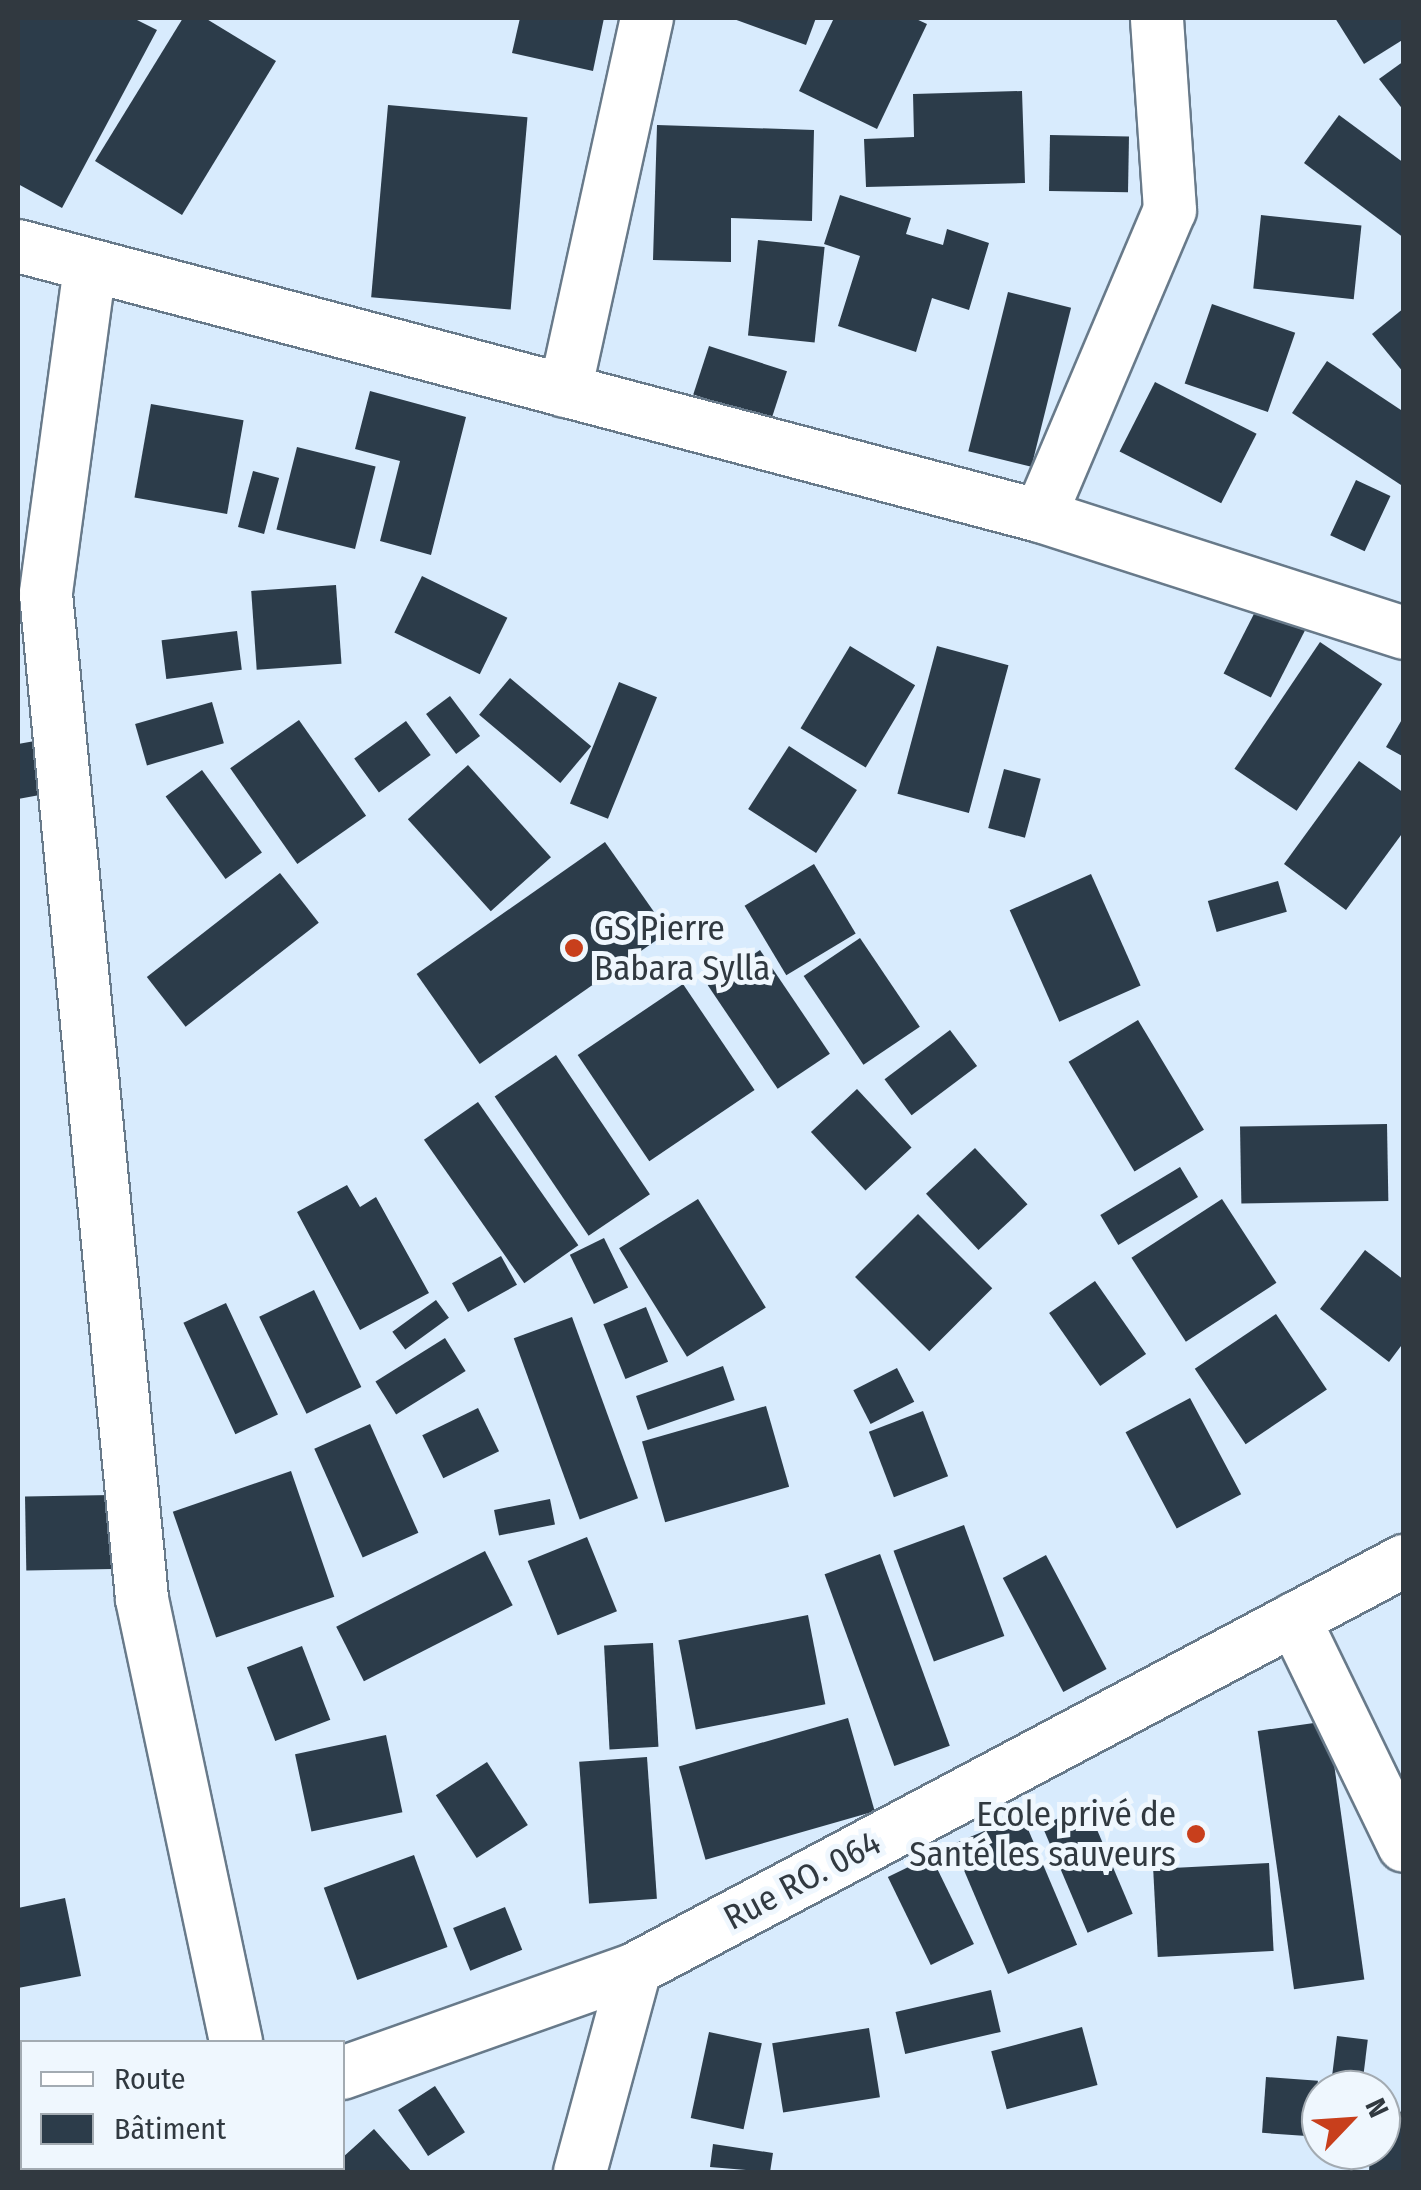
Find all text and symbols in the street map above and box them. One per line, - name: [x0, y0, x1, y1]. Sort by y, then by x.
- place label: GS Pierre Babara Sylla: [594, 907, 770, 989]
- marker: GS Pierre Babara Sylla: [563, 937, 585, 959]
- place label: Ecole privé de Santé les sauveurs: [909, 1793, 1176, 1875]
- street label: Rue RO. 064: [717, 1821, 887, 1939]
- marker: Ecole privé de Santé les sauveurs: [1185, 1823, 1207, 1845]
- legend: [20, 2040, 345, 2170]
- text: Route: [114, 2061, 186, 2097]
- north arrow: [1301, 2070, 1401, 2170]
- text: N: [1358, 2093, 1395, 2123]
- text: Bâtiment: [114, 2111, 226, 2147]

